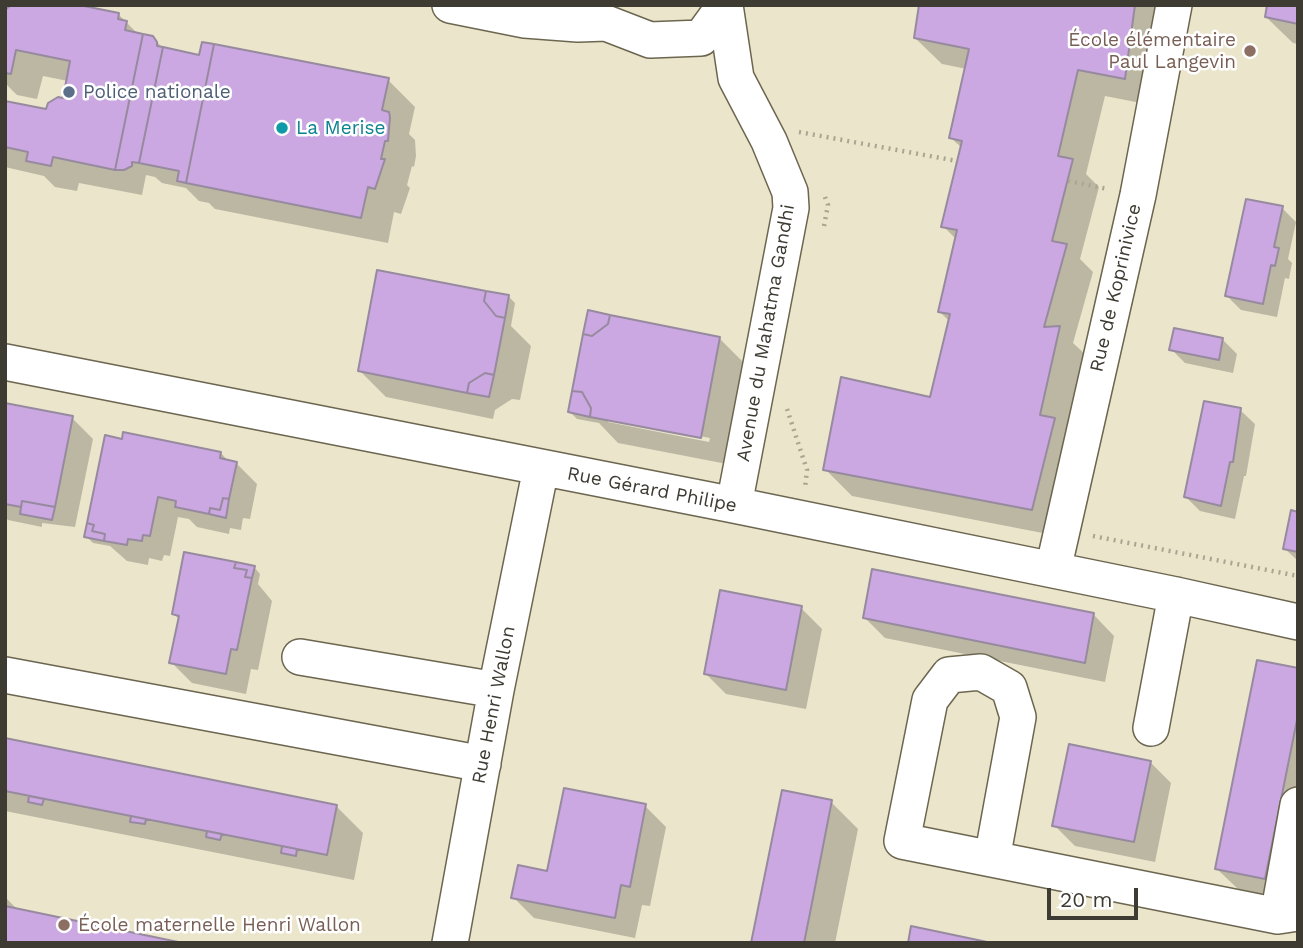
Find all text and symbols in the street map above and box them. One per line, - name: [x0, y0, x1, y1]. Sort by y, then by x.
- place label: École élémentaire Paul Langevin: [1068, 29, 1236, 73]
- marker: École élémentaire Paul Langevin: [1242, 43, 1258, 59]
- place label: Police nationale: [83, 81, 231, 103]
- marker: Police nationale: [61, 84, 77, 100]
- place label: La Merise: [296, 117, 385, 139]
- marker: La Merise: [274, 120, 290, 136]
- street label: Avenue du Mahatma Gandhi: [732, 202, 800, 464]
- street label: Rue de Koprinivice: [1086, 202, 1146, 374]
- street label: Rue Gérard Philipe: [565, 462, 739, 518]
- street label: Rue Henri Wallon: [468, 624, 520, 786]
- scale bar: [1051, 874, 1142, 918]
- text: 20 m: [1060, 887, 1112, 912]
- place label: École maternelle Henri Wallon: [78, 914, 361, 936]
- marker: École maternelle Henri Wallon: [56, 917, 72, 933]

